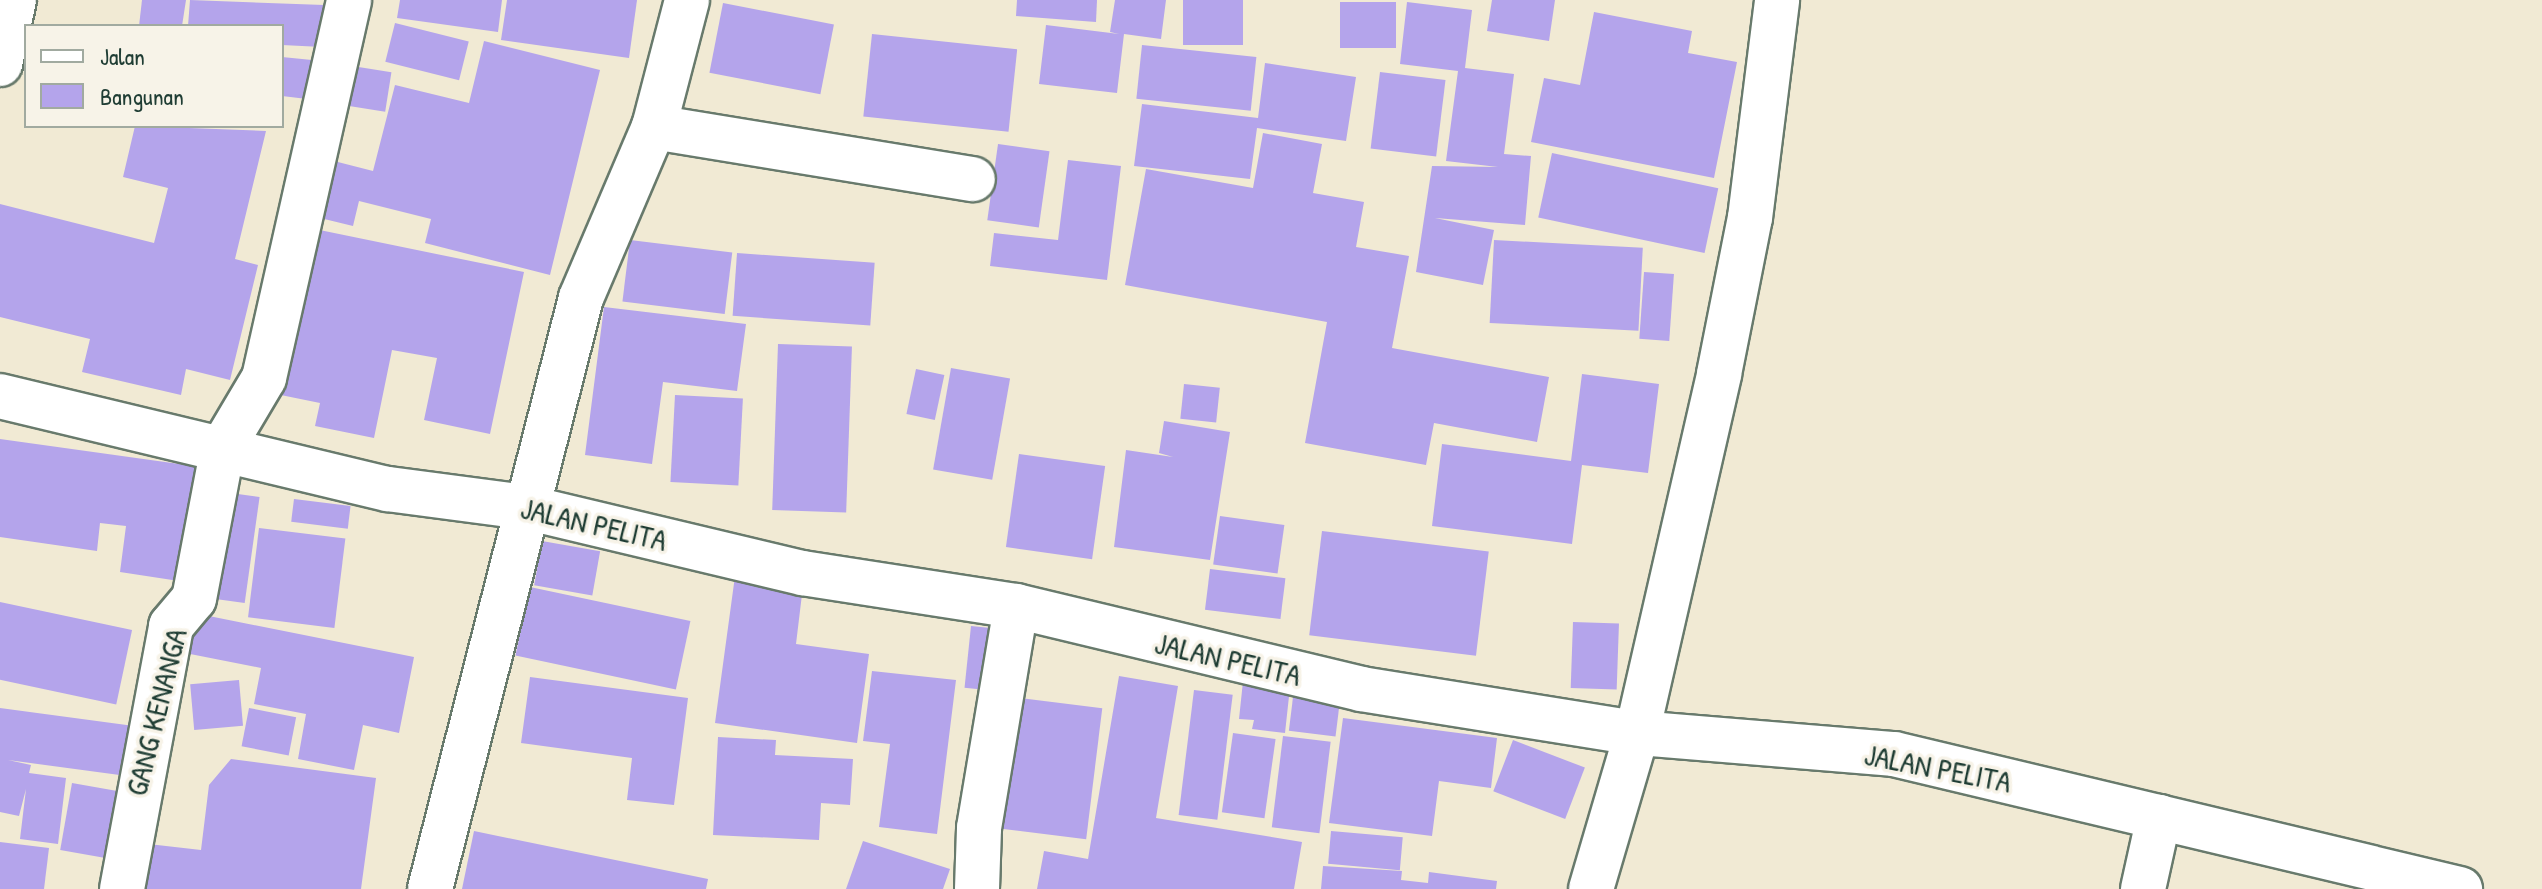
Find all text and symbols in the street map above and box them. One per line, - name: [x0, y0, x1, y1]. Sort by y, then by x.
- legend: [24, 24, 284, 128]
- text: Jalan: [100, 40, 145, 72]
- text: Bangunan: [100, 80, 184, 112]
- street label: JALAN PELITA: [517, 490, 671, 558]
- street label: GANG KENANGA: [118, 625, 194, 799]
- street label: JALAN PELITA: [1151, 625, 1305, 693]
- street label: JALAN PELITA: [1861, 736, 2015, 800]

